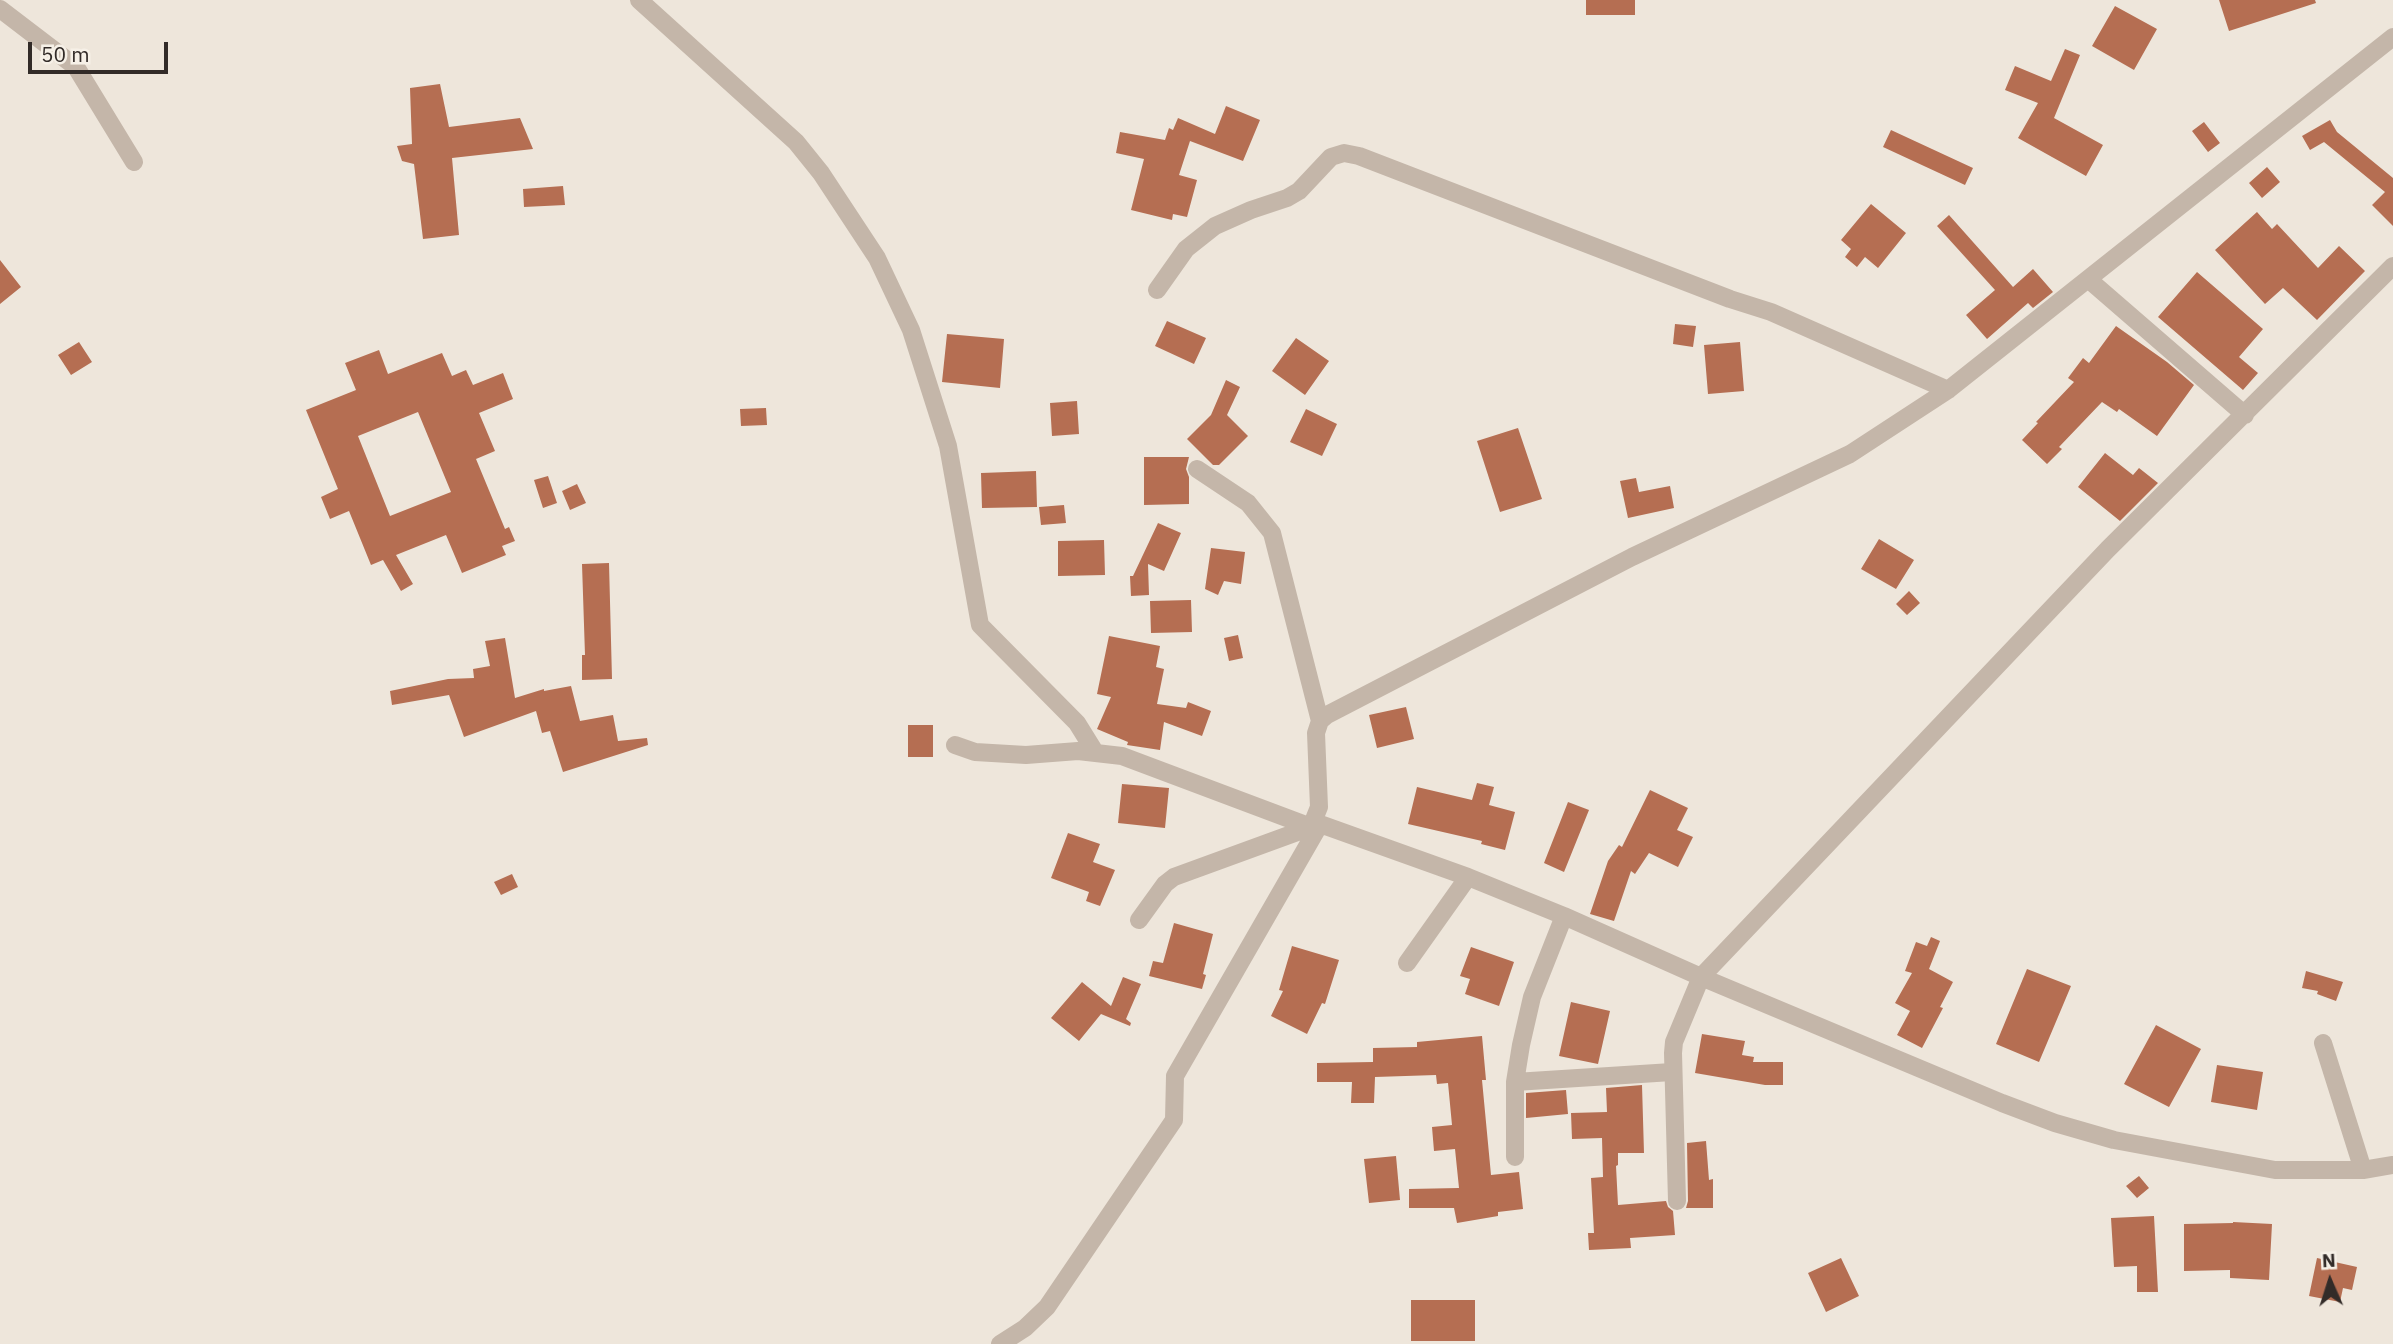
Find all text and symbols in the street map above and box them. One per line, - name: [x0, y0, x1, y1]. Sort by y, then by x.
- scale bar: [32, 28, 172, 72]
- text: 50 m: [41, 40, 90, 68]
- north arrow: [2295, 1246, 2365, 1316]
- text: N: [2321, 1248, 2336, 1272]

